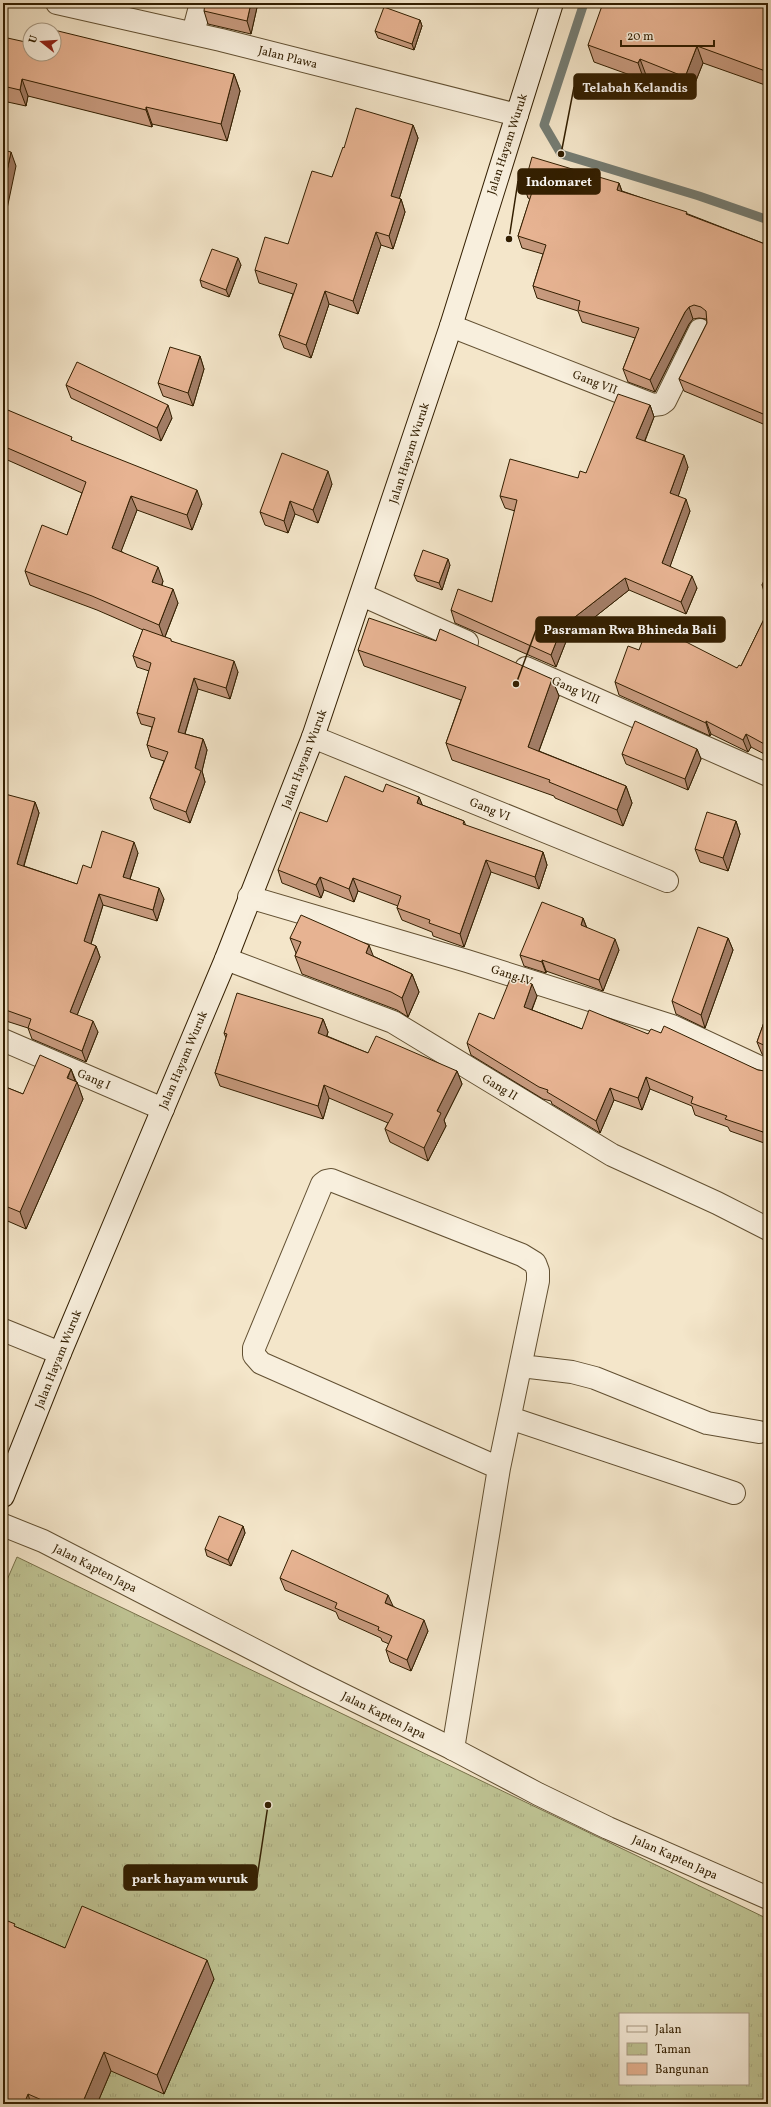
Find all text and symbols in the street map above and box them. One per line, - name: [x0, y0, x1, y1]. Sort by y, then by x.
- north arrow: [22, 22, 62, 62]
- scale bar: [621, 22, 714, 48]
- text: 20 m: [627, 29, 654, 45]
- text: U: [26, 33, 42, 45]
- street label: Jalan Plawa: [256, 43, 319, 73]
- callout: Telabah Kelandis: [574, 74, 696, 99]
- text: Telabah Kelandis: [582, 80, 688, 98]
- street label: Jalan Hayam Wuruk: [484, 91, 532, 197]
- callout: Indomaret: [518, 169, 600, 194]
- text: Indomaret: [526, 174, 592, 192]
- street label: Gang VII: [570, 367, 619, 399]
- street label: Jalan Hayam Wuruk: [386, 400, 434, 506]
- callout: Pasraman Rwa Bhineda Bali: [536, 617, 725, 642]
- text: Pasraman Rwa Bhineda Bali: [543, 622, 717, 640]
- street label: Gang VIII: [549, 673, 602, 709]
- street label: Jalan Hayam Wuruk: [279, 707, 331, 811]
- street label: Gang VI: [467, 795, 512, 825]
- street label: Gang IV: [489, 962, 535, 990]
- street label: Jalan Hayam Wuruk: [156, 1008, 212, 1112]
- street label: Gang I: [75, 1066, 113, 1094]
- street label: Gang II: [479, 1071, 520, 1105]
- street label: Jalan Hayam Wuruk: [32, 1307, 86, 1411]
- street label: Jalan Kapten Japa: [50, 1541, 139, 1597]
- street label: Jalan Kapten Japa: [339, 1689, 429, 1743]
- street label: Jalan Kapten Japa: [629, 1832, 720, 1884]
- callout: park hayam wuruk: [124, 1865, 257, 1890]
- text: park hayam wuruk: [132, 1871, 248, 1889]
- legend: [619, 2013, 749, 2085]
- text: Jalan: [655, 2022, 682, 2038]
- text: Taman: [655, 2042, 691, 2058]
- text: Bangunan: [655, 2062, 709, 2078]

